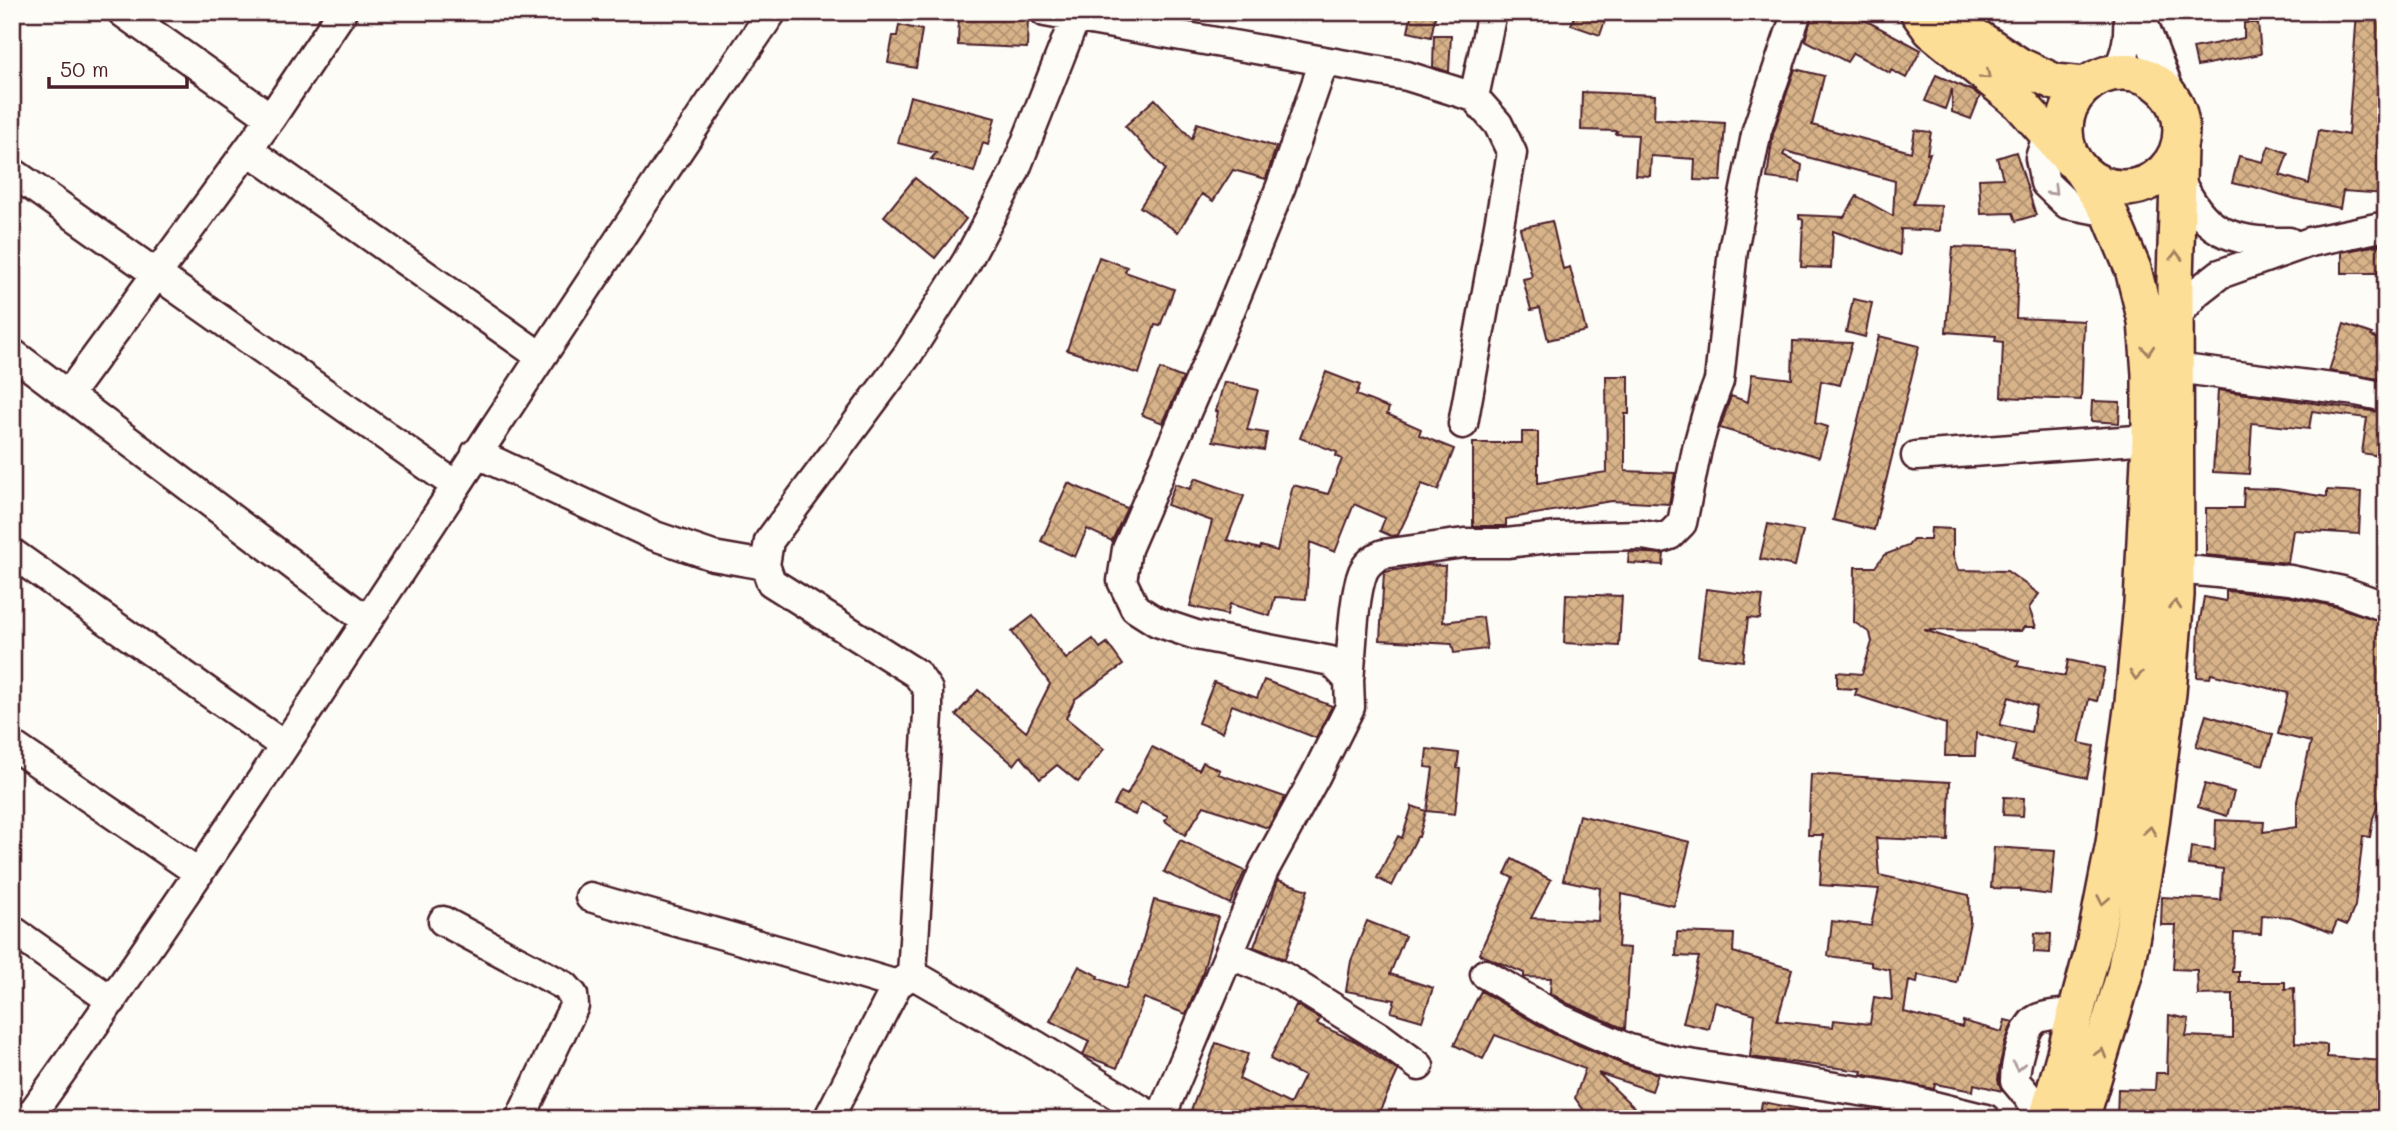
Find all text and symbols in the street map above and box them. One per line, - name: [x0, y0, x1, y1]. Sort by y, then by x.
- scale bar: [49, 46, 187, 90]
- text: 50 m: [60, 55, 109, 82]
- one-way arrow: [1977, 67, 1990, 79]
- one-way arrow: [2044, 182, 2057, 195]
- one-way arrow: [2168, 250, 2183, 261]
- one-way arrow: [2140, 345, 2155, 356]
- one-way arrow: [2167, 600, 2182, 611]
- one-way arrow: [2129, 670, 2144, 681]
- one-way arrow: [2142, 826, 2157, 837]
- one-way arrow: [2096, 894, 2111, 906]
- one-way arrow: [2093, 1048, 2108, 1060]
- one-way arrow: [2011, 1060, 2026, 1072]

